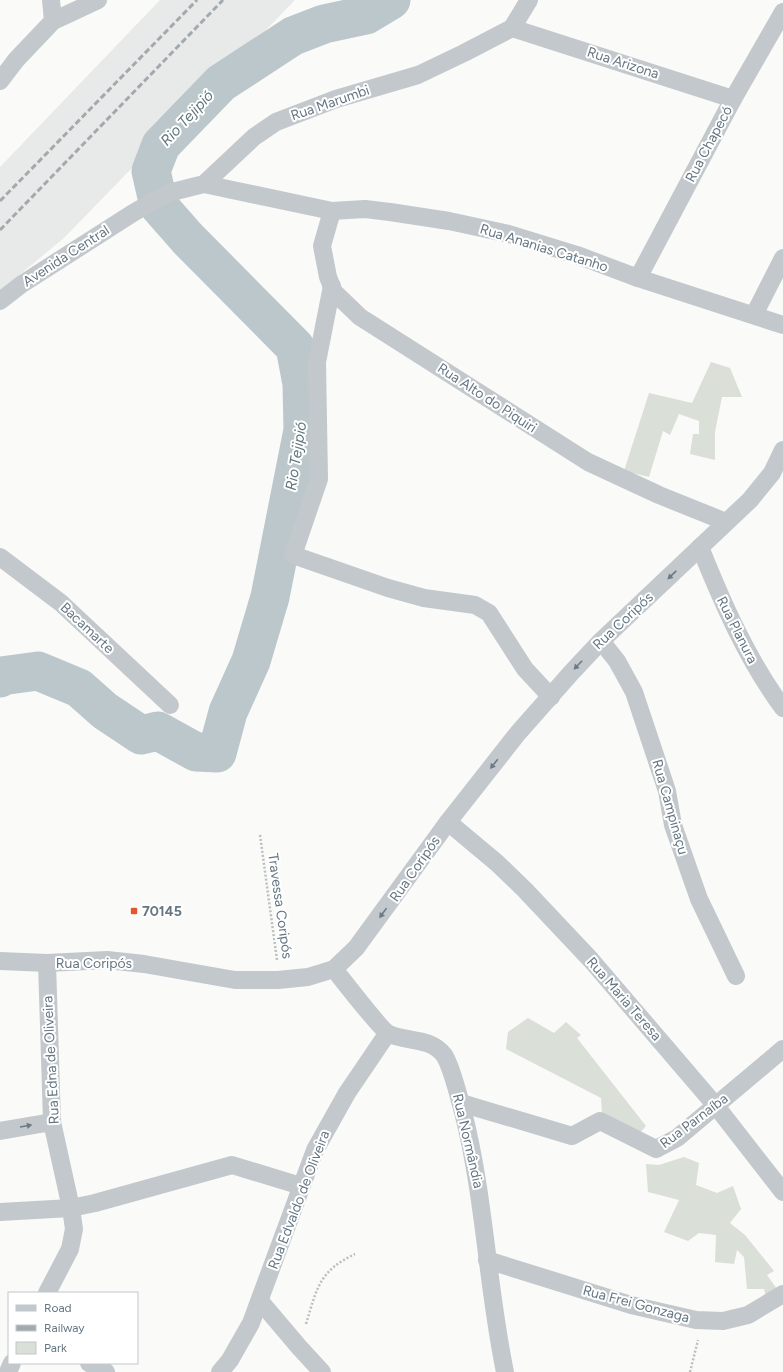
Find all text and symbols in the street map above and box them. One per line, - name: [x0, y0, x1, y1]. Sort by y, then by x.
- street label: Rua Arizona: [585, 43, 661, 83]
- street label: Rua Marumbi: [288, 82, 372, 124]
- water label: Rio Tejipió: [157, 86, 217, 149]
- street label: Rua Chapecó: [682, 103, 736, 185]
- street label: Rua Ananias Catanho: [478, 220, 610, 276]
- street label: Avenida Central: [20, 222, 112, 290]
- street label: Rua Alto do Piquiri: [434, 360, 540, 436]
- water label: Rio Tejipió: [282, 420, 310, 492]
- one-way arrow: [667, 570, 677, 580]
- street label: Rua Coripós: [589, 589, 657, 653]
- street label: Rua Planura: [713, 594, 761, 666]
- street label: Bacamarte: [57, 599, 118, 657]
- one-way arrow: [574, 660, 583, 670]
- street label: Rua Campinaçu: [648, 757, 692, 857]
- one-way arrow: [490, 758, 498, 769]
- street label: Rua Coripós: [386, 833, 444, 905]
- street label: Travessa Coripós: [264, 852, 296, 960]
- place label: 70145: [142, 903, 182, 920]
- marker: 70145: [129, 906, 139, 916]
- one-way arrow: [379, 908, 387, 918]
- street label: Rua Maria Teresa: [583, 954, 665, 1044]
- street label: Rua Coripós: [56, 955, 132, 972]
- street label: Rua Edna de Oliveira: [39, 995, 63, 1125]
- street label: Rua Parnaíba: [657, 1090, 731, 1152]
- street label: Rua Normândia: [449, 1092, 487, 1190]
- one-way arrow: [20, 1122, 32, 1128]
- street label: Rua Edvaldo de Oliveira: [265, 1128, 333, 1272]
- street label: Rua Frei Gonzaga: [581, 1282, 691, 1326]
- legend: [8, 1292, 138, 1364]
- text: Road: [44, 1301, 72, 1315]
- text: Railway: [44, 1321, 85, 1335]
- text: Park: [44, 1341, 67, 1355]

